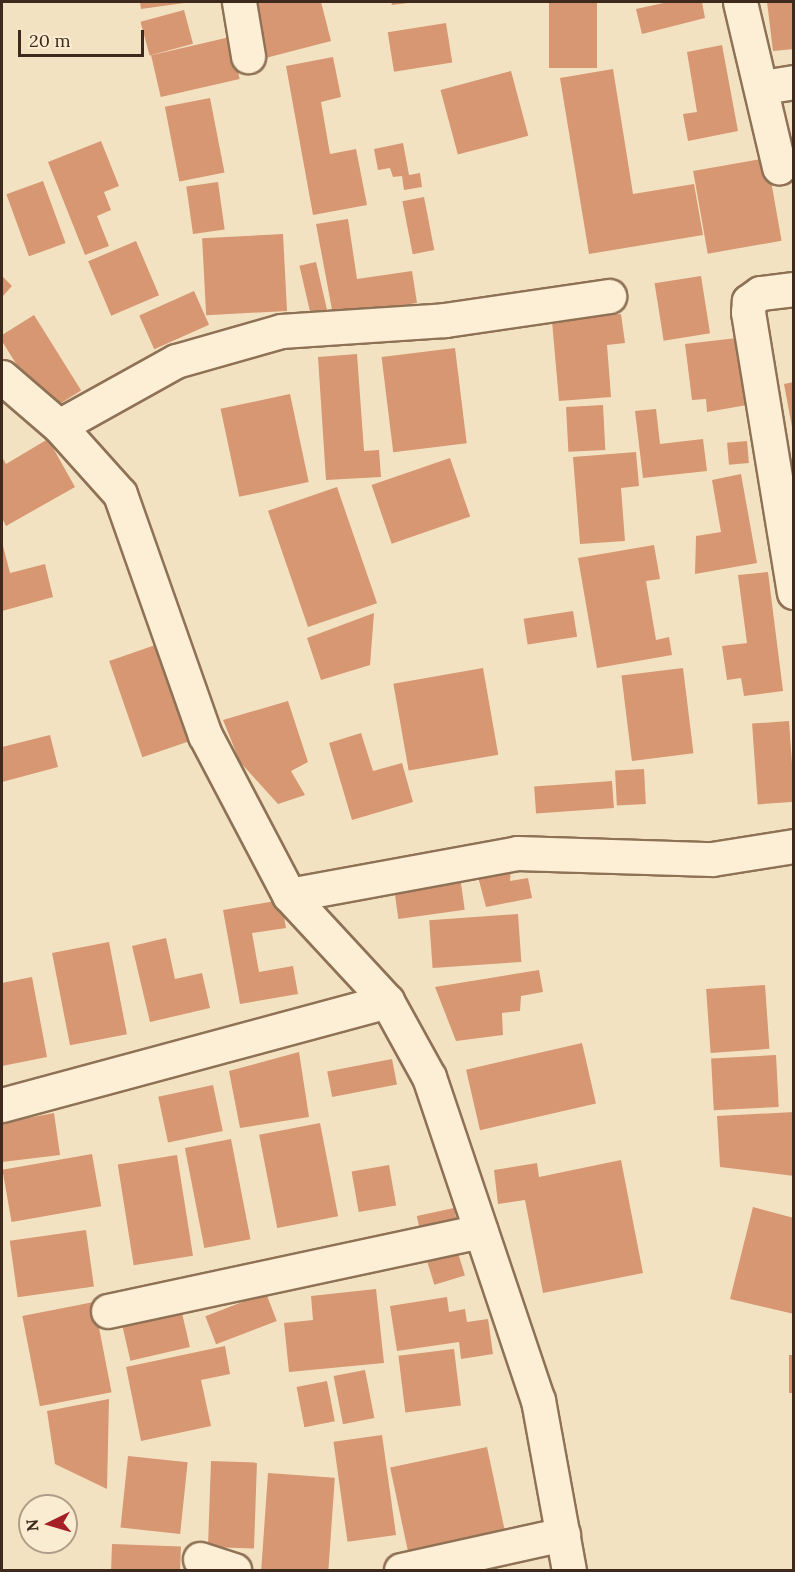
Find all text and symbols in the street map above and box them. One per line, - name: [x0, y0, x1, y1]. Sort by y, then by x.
- scale bar: [21, 18, 147, 56]
- text: 20 m: [29, 29, 71, 52]
- north arrow: [18, 1494, 78, 1554]
- text: N: [22, 1518, 43, 1532]

